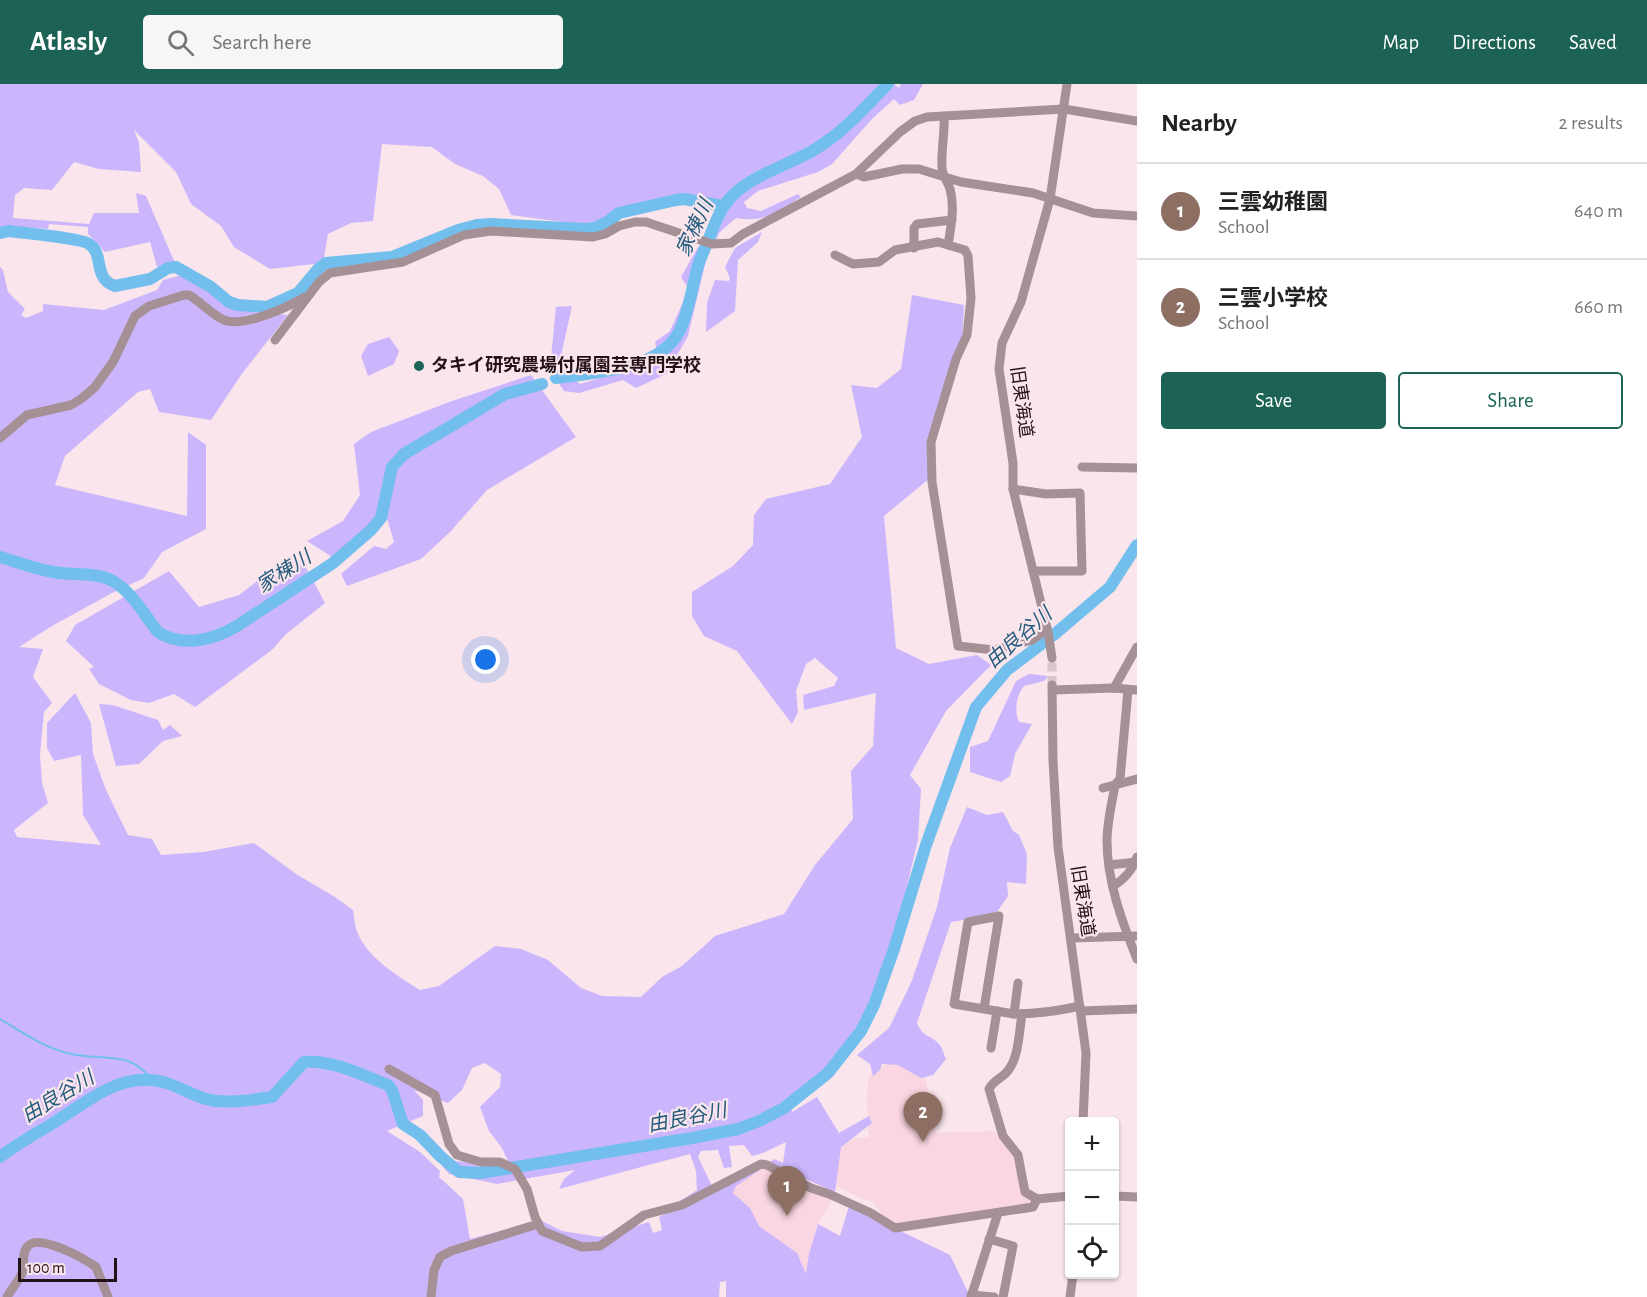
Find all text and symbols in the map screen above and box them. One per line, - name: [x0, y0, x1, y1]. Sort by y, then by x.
- search box: [143, 15, 563, 69]
- icon: search: [164, 26, 197, 59]
- text: Atlasly: [30, 28, 107, 56]
- text: Search here: [212, 31, 312, 53]
- text: Map: [1383, 32, 1419, 53]
- text: Directions: [1452, 32, 1536, 53]
- text: Saved: [1569, 32, 1617, 53]
- text: Nearby: [1161, 110, 1237, 136]
- text: 2 results: [1559, 113, 1623, 133]
- text: 三雲幼稚園: [1218, 191, 1328, 213]
- water label: 家棟川: [672, 194, 718, 259]
- text: 1: [1177, 201, 1184, 221]
- text: 640 m: [1574, 201, 1623, 221]
- text: School: [1218, 217, 1270, 237]
- text: 三雲小学校: [1218, 287, 1328, 309]
- text: 2: [1176, 297, 1185, 317]
- text: 660 m: [1574, 297, 1623, 317]
- text: School: [1218, 313, 1270, 333]
- place label: タキイ研究農場付属園芸専門学校: [431, 355, 701, 375]
- marker: タキイ研究農場付属園芸専門学校: [412, 359, 426, 373]
- street label: 旧東海道: [1007, 365, 1037, 439]
- button: Save: [1161, 372, 1386, 429]
- button: Share: [1398, 372, 1623, 429]
- water label: 家棟川: [253, 545, 316, 597]
- water label: 由良谷川: [982, 602, 1057, 672]
- your location: [471, 645, 500, 674]
- street label: 旧東海道: [1067, 864, 1098, 938]
- water label: 由良谷川: [18, 1066, 99, 1126]
- pin: 2: [904, 1092, 942, 1142]
- water label: 由良谷川: [646, 1099, 730, 1135]
- map controls: [1065, 1117, 1119, 1279]
- button: +: [1065, 1117, 1119, 1171]
- pin: 1: [768, 1166, 806, 1216]
- button: −: [1065, 1171, 1119, 1225]
- button: locate: [1065, 1225, 1119, 1279]
- scale bar: [18, 1255, 117, 1282]
- text: 100 m: [27, 1260, 65, 1276]

